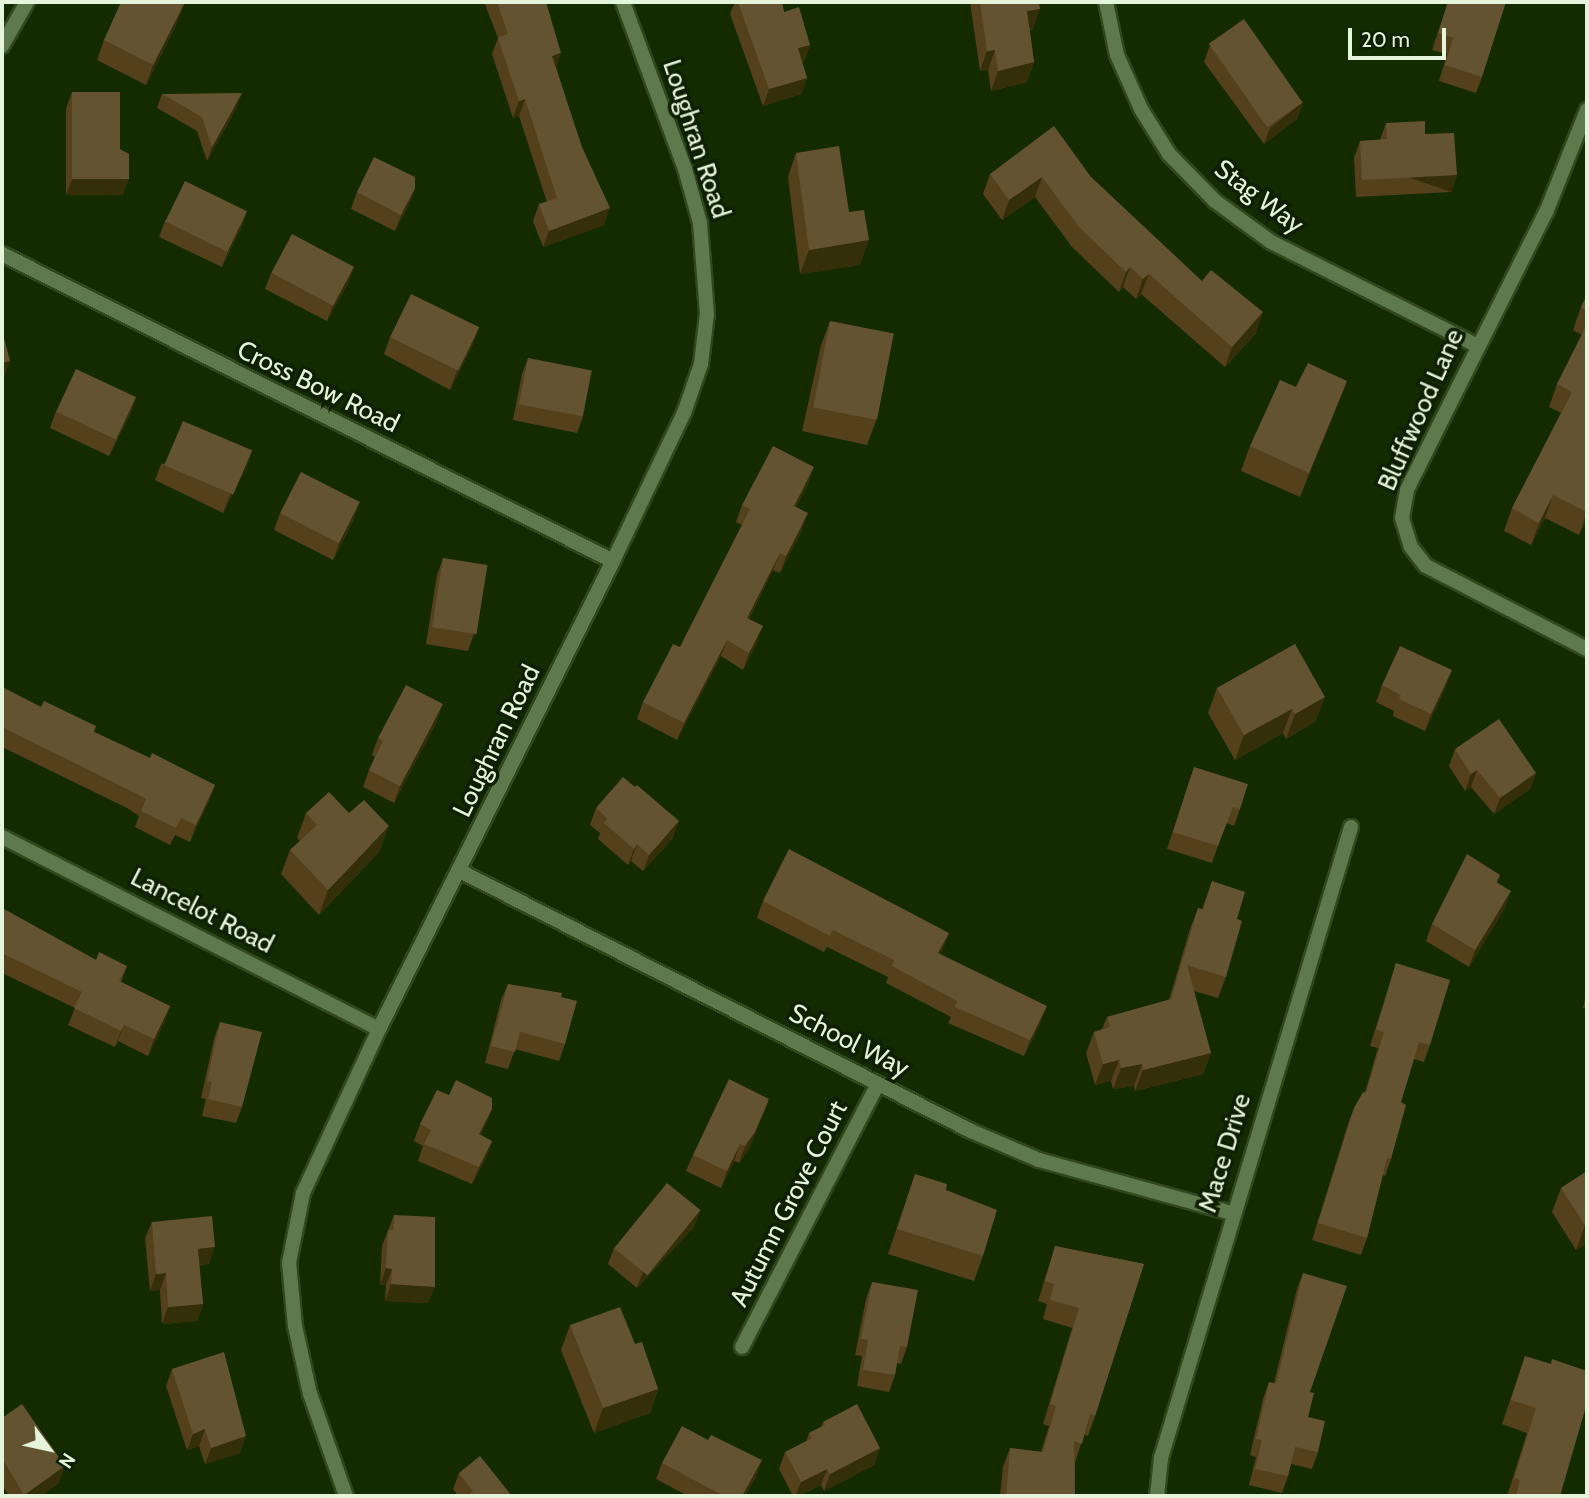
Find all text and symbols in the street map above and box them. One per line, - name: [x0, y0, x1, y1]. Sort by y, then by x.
- scale bar: [1351, 14, 1449, 58]
- text: 20 m: [1361, 27, 1410, 52]
- street label: Loughran Road: [656, 56, 736, 222]
- street label: Stag Way: [1208, 153, 1310, 241]
- street label: Bluffwood Lane: [1372, 325, 1470, 495]
- street label: Cross Bow Road: [232, 334, 404, 440]
- street label: Loughran Road: [447, 660, 547, 822]
- street label: Lancelot Road: [125, 862, 279, 960]
- street label: School Way: [784, 998, 914, 1084]
- street label: Mace Drive: [1192, 1090, 1258, 1216]
- street label: Autumn Grove Court: [724, 1096, 854, 1312]
- north arrow: [14, 1414, 84, 1484]
- text: N: [54, 1449, 80, 1473]

